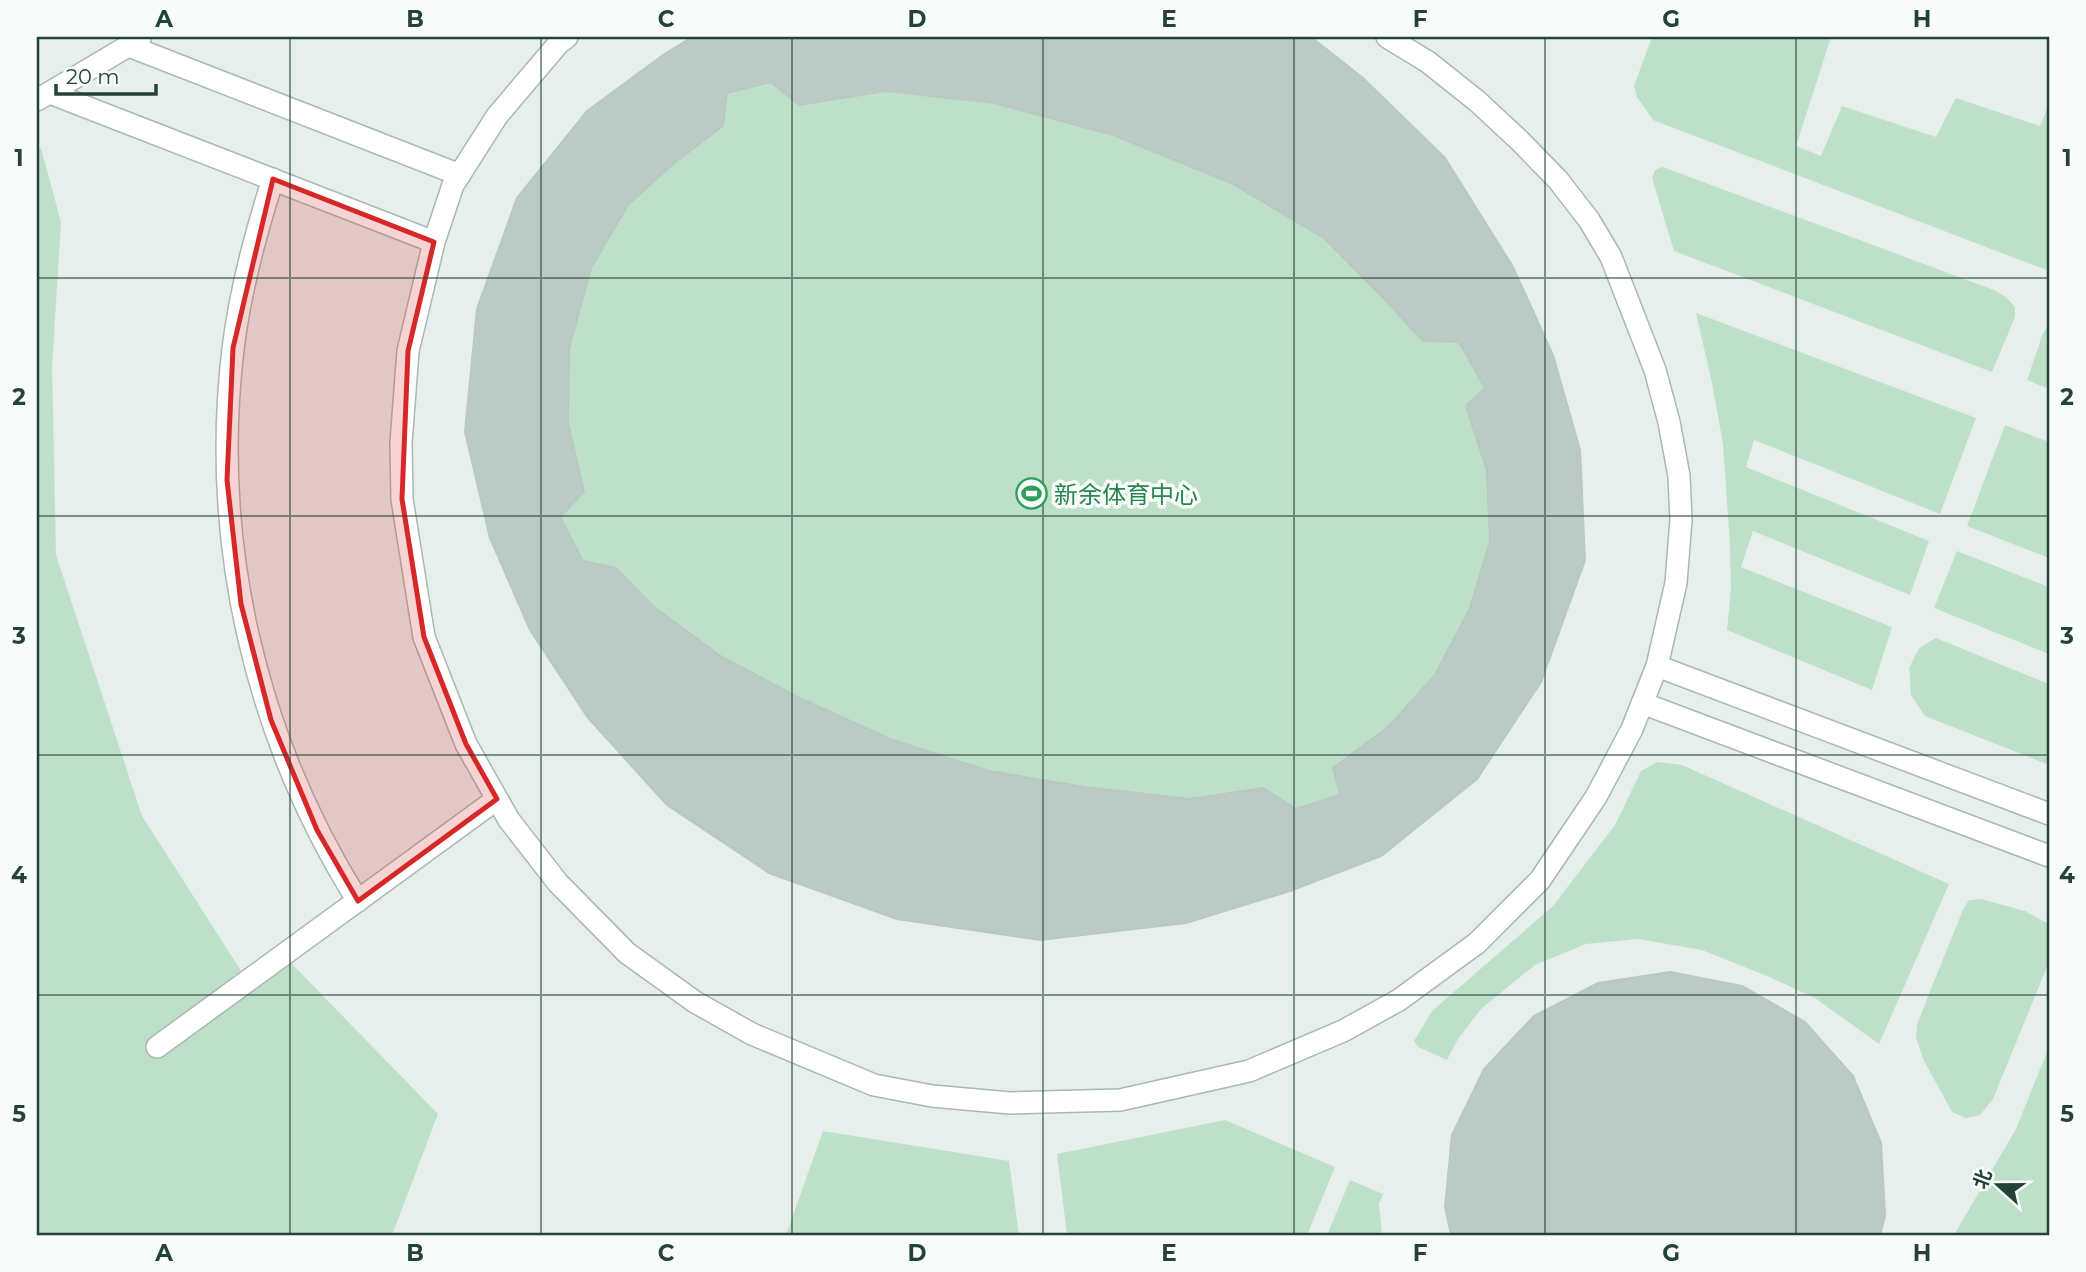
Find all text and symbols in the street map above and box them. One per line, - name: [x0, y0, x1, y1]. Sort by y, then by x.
- text: A: [154, 5, 173, 33]
- text: B: [406, 5, 424, 33]
- text: C: [658, 5, 675, 33]
- text: D: [908, 5, 927, 33]
- text: E: [1161, 5, 1177, 33]
- text: F: [1413, 5, 1428, 33]
- text: G: [1662, 5, 1680, 33]
- text: H: [1913, 5, 1931, 33]
- scale bar: [56, 52, 156, 96]
- text: 20 m: [66, 64, 120, 89]
- text: 1: [14, 144, 24, 172]
- text: 1: [2062, 144, 2072, 172]
- text: 2: [12, 383, 26, 411]
- text: 2: [2060, 383, 2074, 411]
- sports icon: 新余体育中心: [1014, 477, 1048, 511]
- place label: 新余体育中心: [1054, 480, 1198, 509]
- text: 3: [11, 622, 26, 650]
- text: 3: [2059, 622, 2074, 650]
- text: 4: [11, 861, 27, 889]
- text: 4: [2059, 861, 2075, 889]
- text: 5: [12, 1100, 26, 1128]
- text: 5: [2060, 1100, 2074, 1128]
- north arrow: [1964, 1150, 2034, 1220]
- text: 北: [1968, 1166, 1997, 1192]
- text: A: [154, 1239, 173, 1267]
- text: B: [406, 1239, 424, 1267]
- text: C: [658, 1239, 675, 1267]
- text: D: [908, 1239, 927, 1267]
- text: E: [1161, 1239, 1177, 1267]
- text: F: [1413, 1239, 1428, 1267]
- text: G: [1662, 1239, 1680, 1267]
- text: H: [1913, 1239, 1931, 1267]

